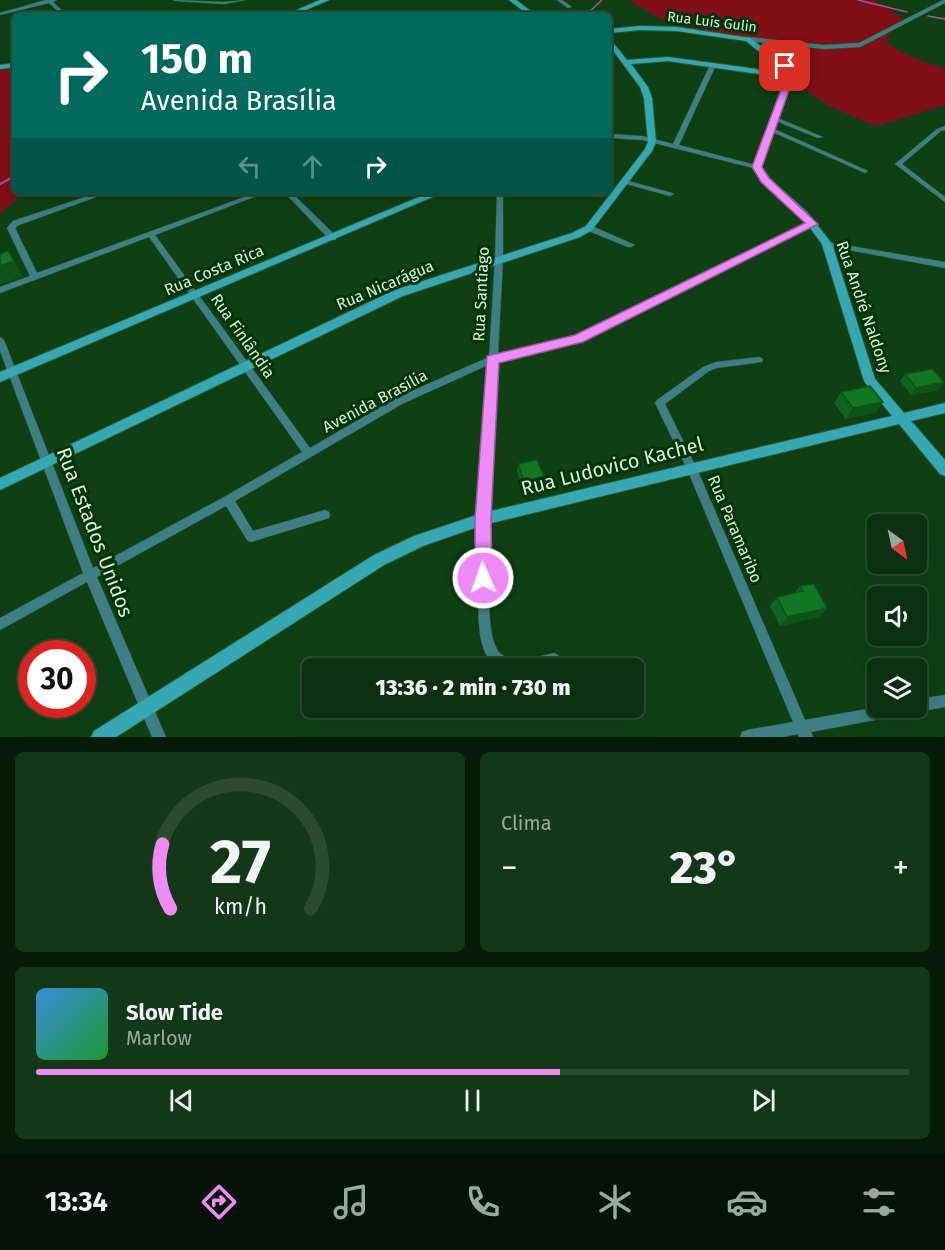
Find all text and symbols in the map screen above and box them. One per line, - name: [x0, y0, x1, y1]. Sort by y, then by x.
- street label: Rua Luís Gulin: [666, 8, 758, 36]
- text: 150 m: [141, 34, 253, 84]
- icon: right: [42, 36, 120, 114]
- pin: [759, 40, 810, 91]
- icon: arrive: [768, 49, 801, 82]
- text: Avenida Brasília: [141, 85, 337, 117]
- icon: left: [233, 150, 266, 183]
- icon: ahead: [296, 150, 329, 183]
- icon: right: [359, 150, 392, 183]
- street label: Rua André Naldony: [832, 238, 896, 376]
- street label: Rua Costa Rica: [161, 240, 267, 300]
- street label: Rua Santiago: [469, 246, 493, 342]
- street label: Rua Nicarágua: [333, 256, 437, 314]
- street label: Rua Finlândia: [207, 290, 279, 382]
- street label: Avenida Brasília: [319, 365, 431, 437]
- street label: Rua Ludovico Kachel: [518, 432, 706, 500]
- street label: Rua Estados Unidos: [52, 444, 138, 620]
- street label: Rua Paramaribo: [704, 472, 766, 586]
- north arrow: [867, 514, 927, 574]
- map controls: [867, 514, 927, 718]
- position arrow: [451, 546, 515, 610]
- button: sound: [867, 586, 927, 646]
- speed limit sign: 30: [18, 640, 96, 718]
- button: layers: [867, 658, 927, 718]
- text: 13:36 · 2 min · 730 m: [376, 674, 570, 701]
- text: Clima: [501, 811, 552, 835]
- text: 27: [210, 825, 270, 900]
- text: 23°: [670, 841, 740, 895]
- text: −: [501, 848, 518, 888]
- text: +: [893, 848, 909, 888]
- text: km/h: [213, 894, 267, 920]
- text: Slow Tide: [126, 999, 223, 1026]
- text: Marlow: [126, 1026, 192, 1050]
- icon: previous: [165, 1084, 198, 1117]
- icon: pause: [456, 1084, 489, 1117]
- icon: next: [747, 1084, 780, 1117]
- icon: directions: [198, 1181, 240, 1223]
- icon: music: [330, 1181, 372, 1223]
- icon: phone: [462, 1181, 504, 1223]
- icon: climate: [594, 1181, 636, 1223]
- icon: car: [726, 1181, 768, 1223]
- icon: filters: [858, 1181, 900, 1223]
- text: 13:34: [45, 1186, 108, 1218]

